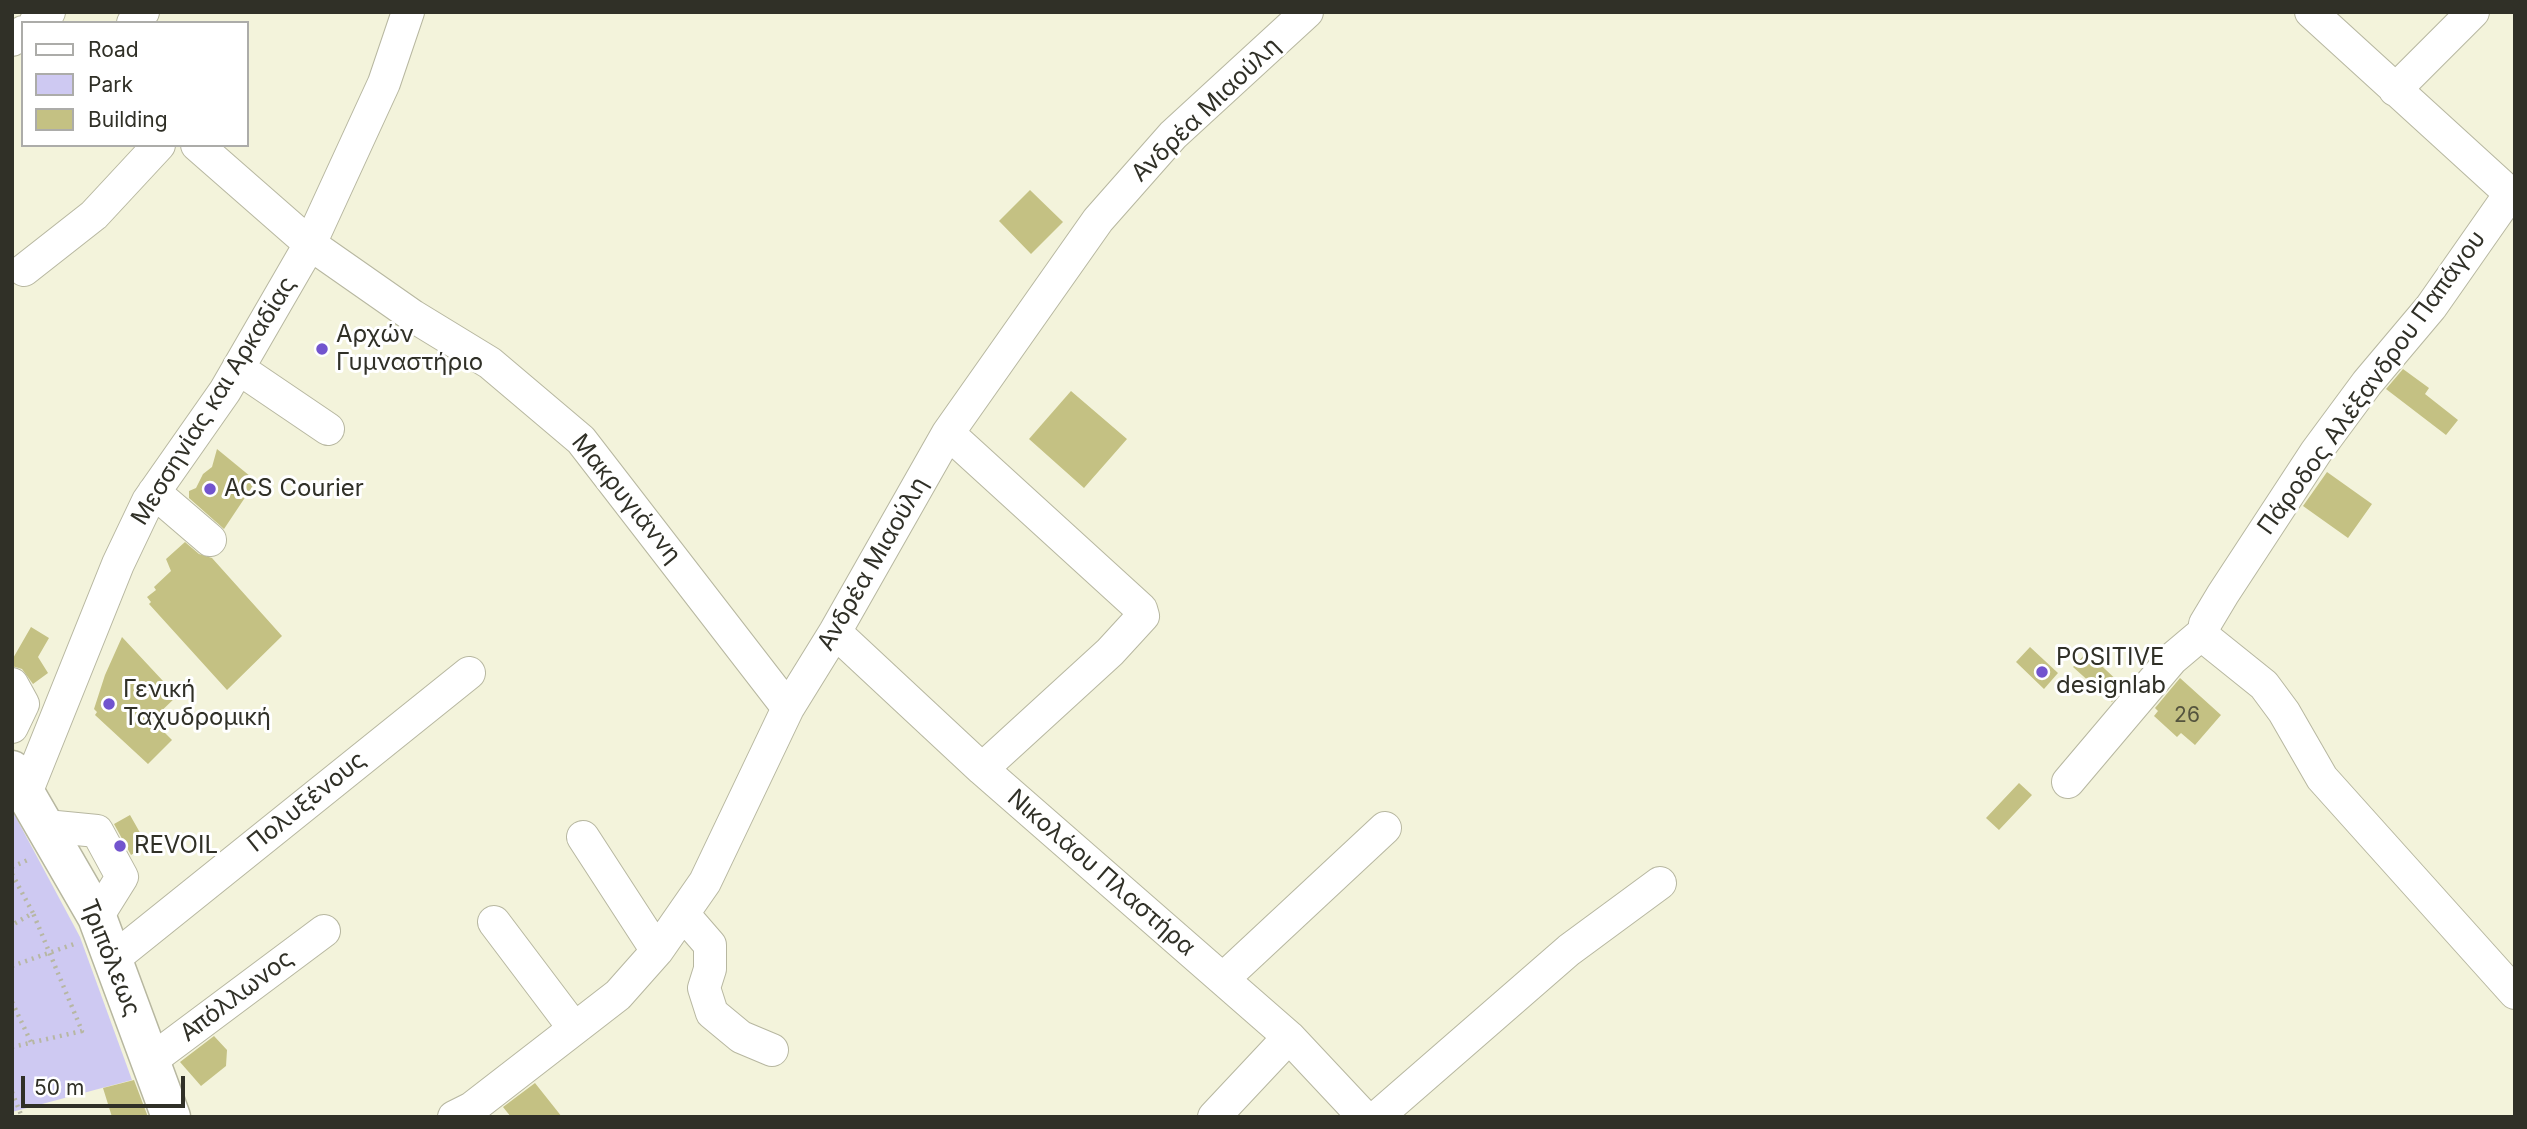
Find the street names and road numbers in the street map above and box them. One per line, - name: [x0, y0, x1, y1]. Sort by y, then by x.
- street label: Ανδρέα Μιαούλη: [1126, 32, 1286, 188]
- street label: Πάροδος Αλέξανδρου Παπάγου: [2252, 225, 2492, 541]
- street label: Μεσσηνίας και Αρκαδίας: [126, 271, 302, 531]
- street label: Μακρυγιάννη: [565, 429, 687, 569]
- street label: Ανδρέα Μιαούλη: [812, 472, 934, 656]
- street label: Πολυξένους: [242, 746, 372, 858]
- street label: Νικολάου Πλαστήρα: [1001, 784, 1201, 962]
- street label: Τριπόλεως: [73, 895, 147, 1021]
- street label: Απόλλωνος: [175, 944, 299, 1048]

